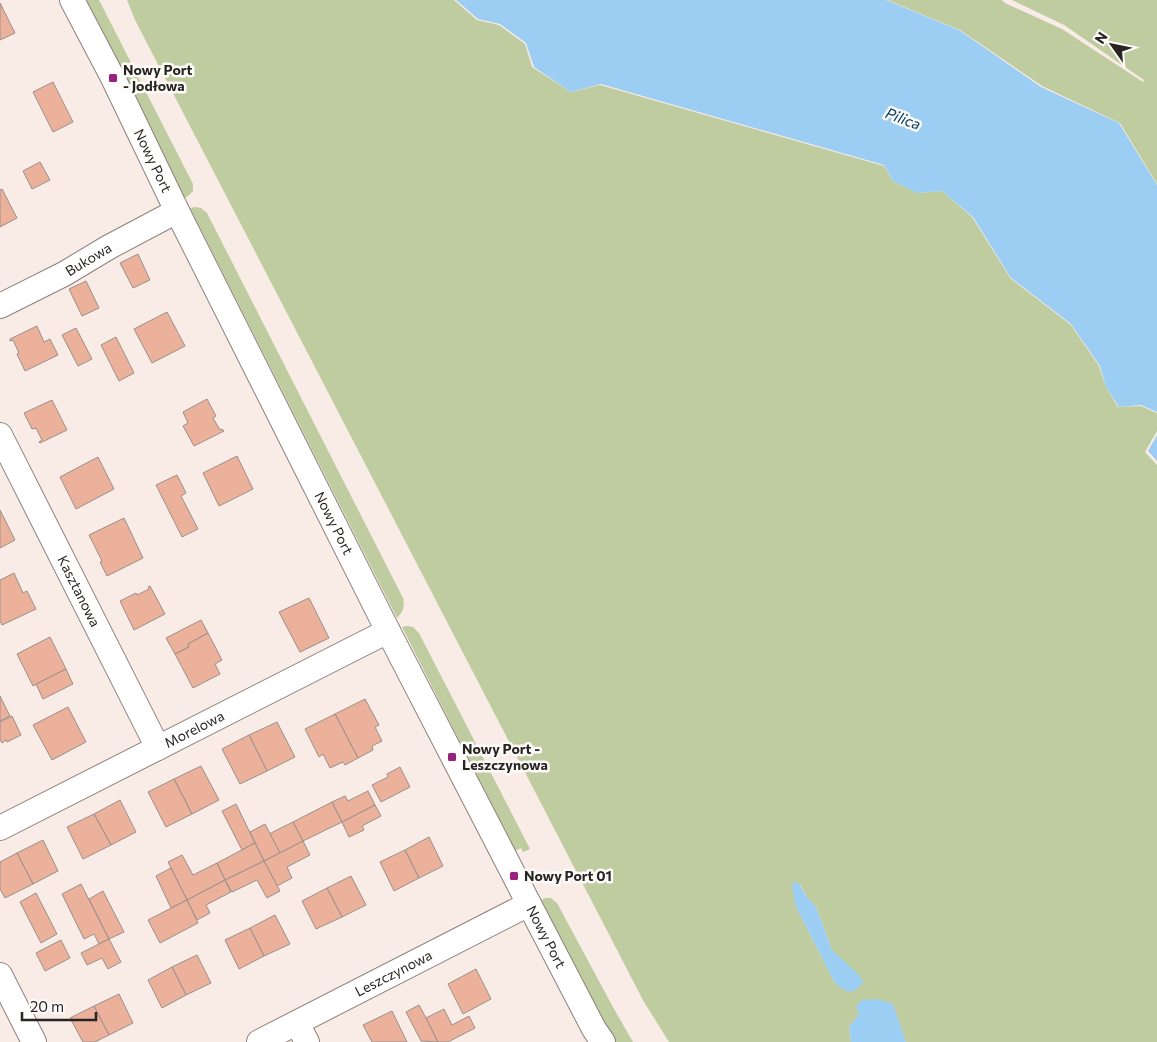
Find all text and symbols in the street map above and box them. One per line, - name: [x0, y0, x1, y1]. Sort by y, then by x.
- north arrow: [1087, 20, 1137, 70]
- text: N: [1091, 29, 1111, 47]
- place label: Nowy Port - Jodłowa: [123, 61, 193, 94]
- marker: Nowy Port - Jodłowa: [107, 72, 119, 84]
- water label: Pilica: [883, 103, 924, 133]
- street label: Nowy Port: [131, 126, 176, 195]
- street label: Bukowa: [62, 239, 114, 279]
- street label: Nowy Port: [311, 489, 357, 557]
- street label: Kasztanowa: [54, 552, 104, 630]
- street label: Morelowa: [162, 707, 227, 751]
- place label: Nowy Port - Leszczynowa: [462, 740, 548, 773]
- marker: Nowy Port - Leszczynowa: [446, 751, 458, 763]
- place label: Nowy Port 01: [524, 867, 612, 884]
- marker: Nowy Port 01: [508, 870, 520, 882]
- street label: Nowy Port: [523, 902, 570, 971]
- street label: Leszczynowa: [352, 946, 435, 1000]
- scale bar: [22, 990, 96, 1022]
- text: 20 m: [30, 997, 64, 1015]

